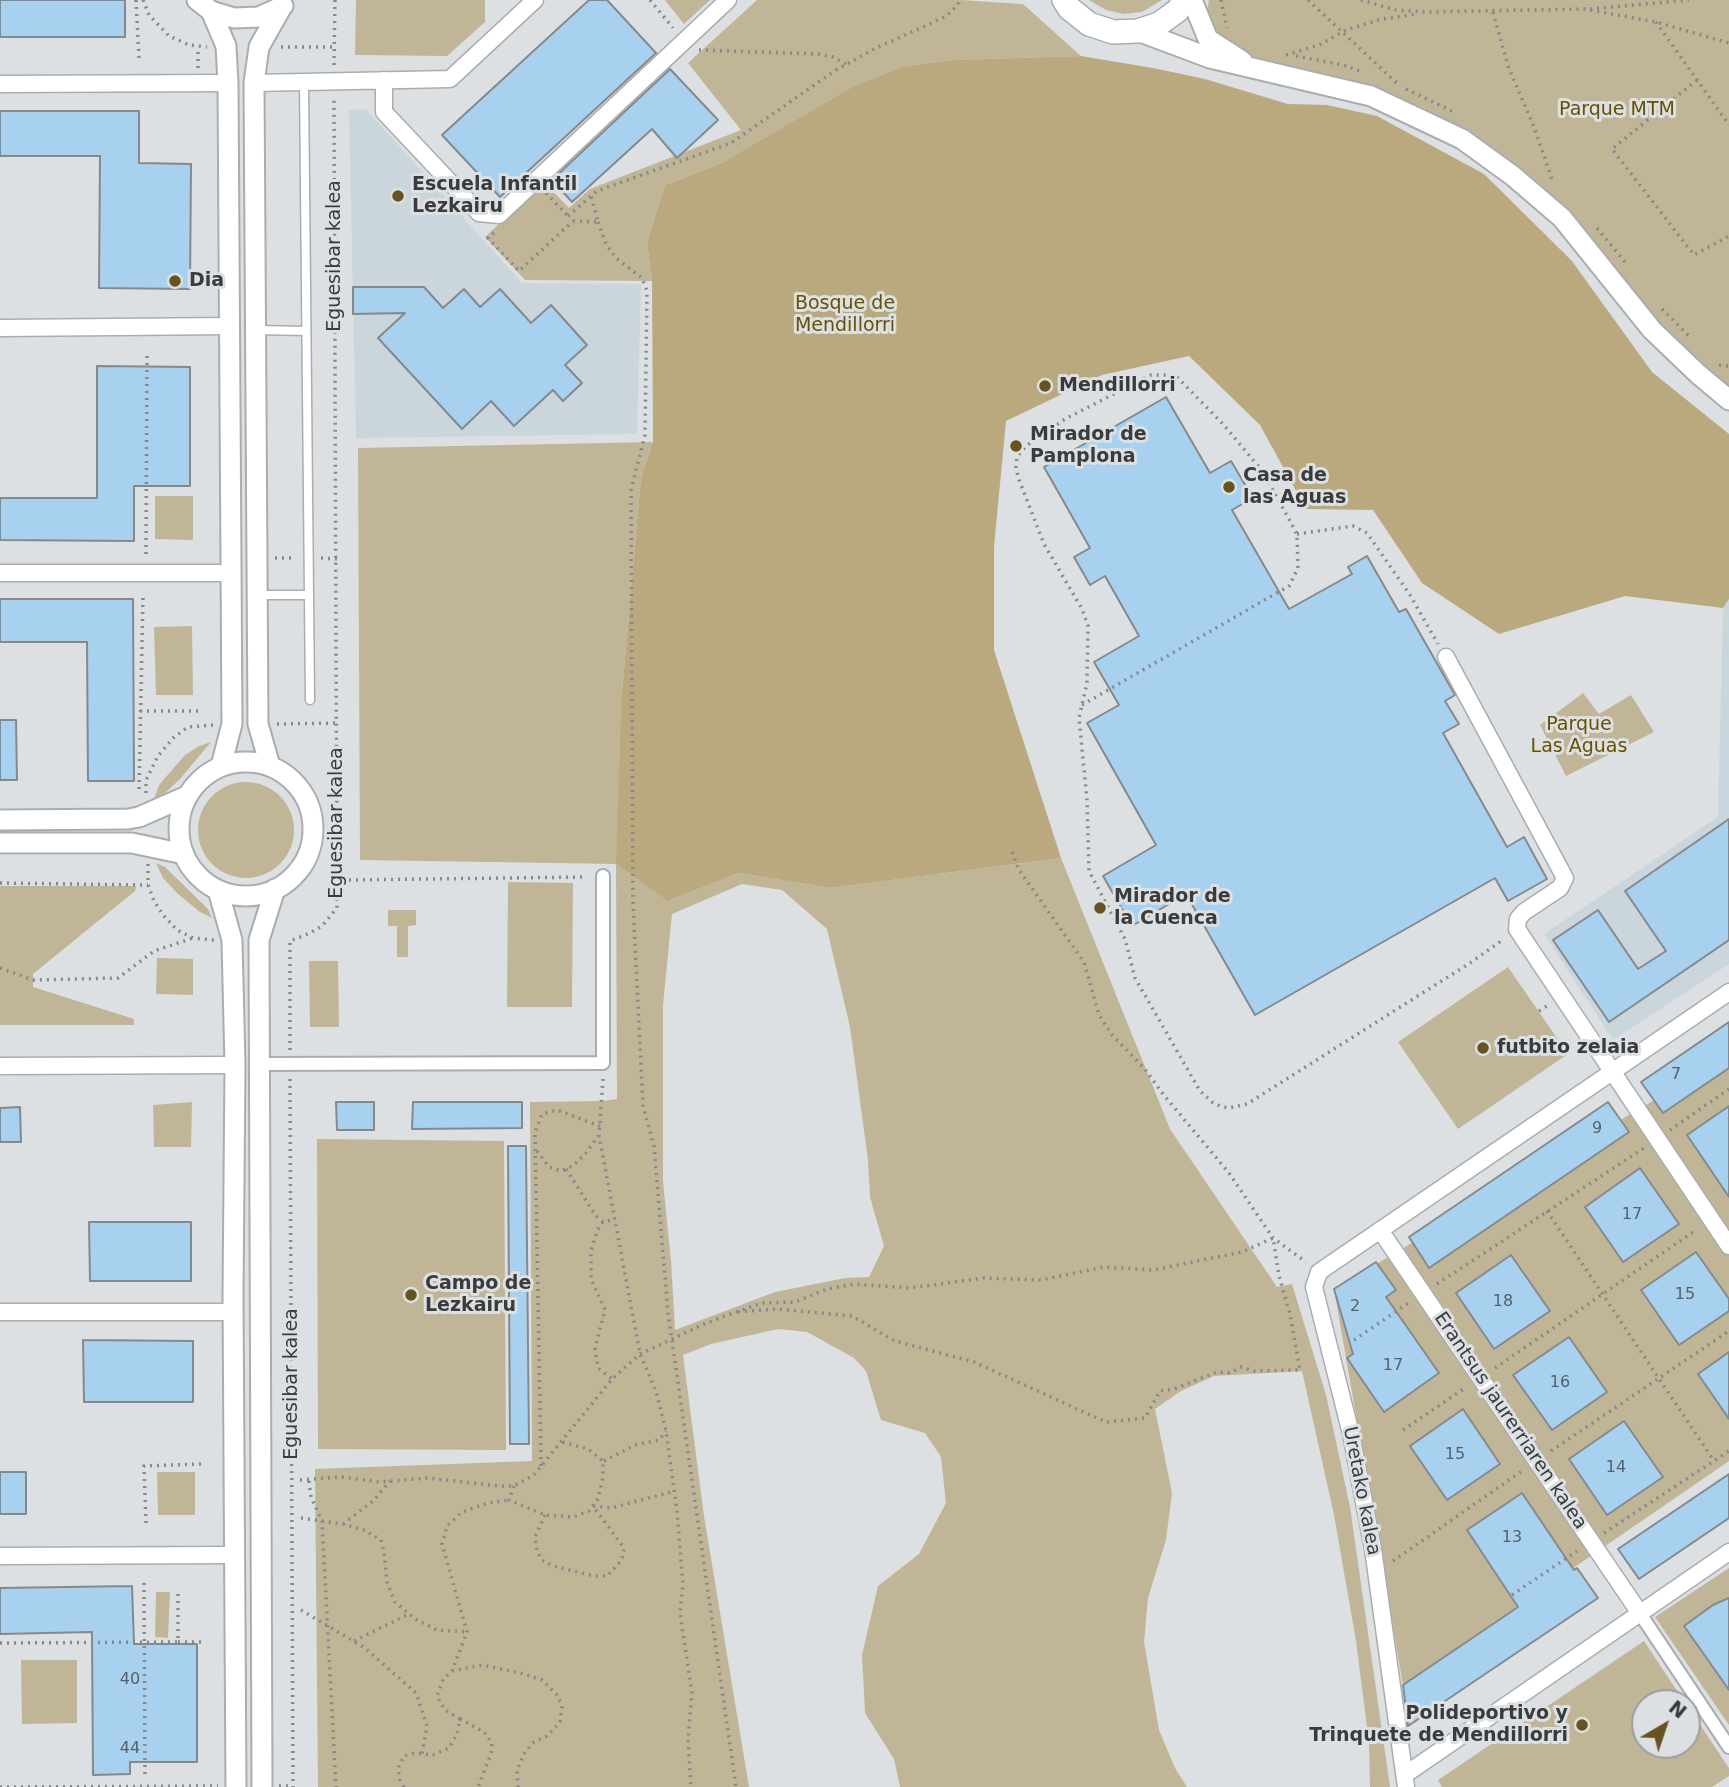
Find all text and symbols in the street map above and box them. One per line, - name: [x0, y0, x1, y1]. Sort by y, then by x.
- park label: Parque MTM: [1559, 99, 1675, 121]
- place label: Escuela Infantil Lezkairu: [412, 174, 577, 218]
- street label: Eguesibar kalea: [324, 180, 346, 332]
- marker: Escuela Infantil Lezkairu: [390, 188, 406, 204]
- place label: Dia: [189, 270, 224, 292]
- marker: Dia: [167, 273, 183, 289]
- park label: Bosque de Mendillorri: [795, 293, 895, 337]
- place label: Mendillorri: [1059, 375, 1176, 397]
- marker: Mendillorri: [1037, 378, 1053, 394]
- place label: Mirador de Pamplona: [1030, 424, 1147, 468]
- marker: Mirador de Pamplona: [1008, 438, 1024, 454]
- place label: Casa de las Aguas: [1243, 465, 1346, 509]
- marker: Casa de las Aguas: [1221, 479, 1237, 495]
- park label: Parque Las Aguas: [1531, 714, 1627, 758]
- street label: Eguesibar kalea: [326, 747, 348, 899]
- place label: Mirador de la Cuenca: [1114, 886, 1231, 930]
- marker: Mirador de la Cuenca: [1092, 900, 1108, 916]
- place label: futbito zelaia: [1497, 1037, 1639, 1059]
- marker: futbito zelaia: [1475, 1040, 1491, 1056]
- house number: 7: [1671, 1065, 1681, 1085]
- house number: 9: [1592, 1119, 1602, 1139]
- house number: 17: [1622, 1205, 1642, 1225]
- place label: Campo de Lezkairu: [425, 1273, 531, 1317]
- house number: 15: [1675, 1285, 1695, 1305]
- marker: Campo de Lezkairu: [403, 1287, 419, 1303]
- house number: 18: [1493, 1292, 1513, 1312]
- house number: 2: [1350, 1297, 1360, 1317]
- street label: Eguesibar kalea: [281, 1308, 303, 1460]
- street label: Erantsus jaurerriaren kalea: [1429, 1308, 1591, 1534]
- house number: 17: [1383, 1356, 1403, 1376]
- house number: 16: [1550, 1373, 1570, 1393]
- street label: Uretako kalea: [1337, 1425, 1385, 1557]
- house number: 15: [1445, 1445, 1465, 1465]
- house number: 14: [1606, 1458, 1626, 1478]
- house number: 13: [1502, 1528, 1522, 1548]
- house number: 40: [120, 1670, 140, 1690]
- north arrow: [1631, 1689, 1701, 1759]
- text: N: [1665, 1696, 1691, 1723]
- place label: Polideportivo y Trinquete de Mendillorri: [1309, 1703, 1568, 1747]
- marker: Polideportivo y Trinquete de Mendillorri: [1574, 1717, 1590, 1733]
- house number: 44: [120, 1739, 140, 1759]

